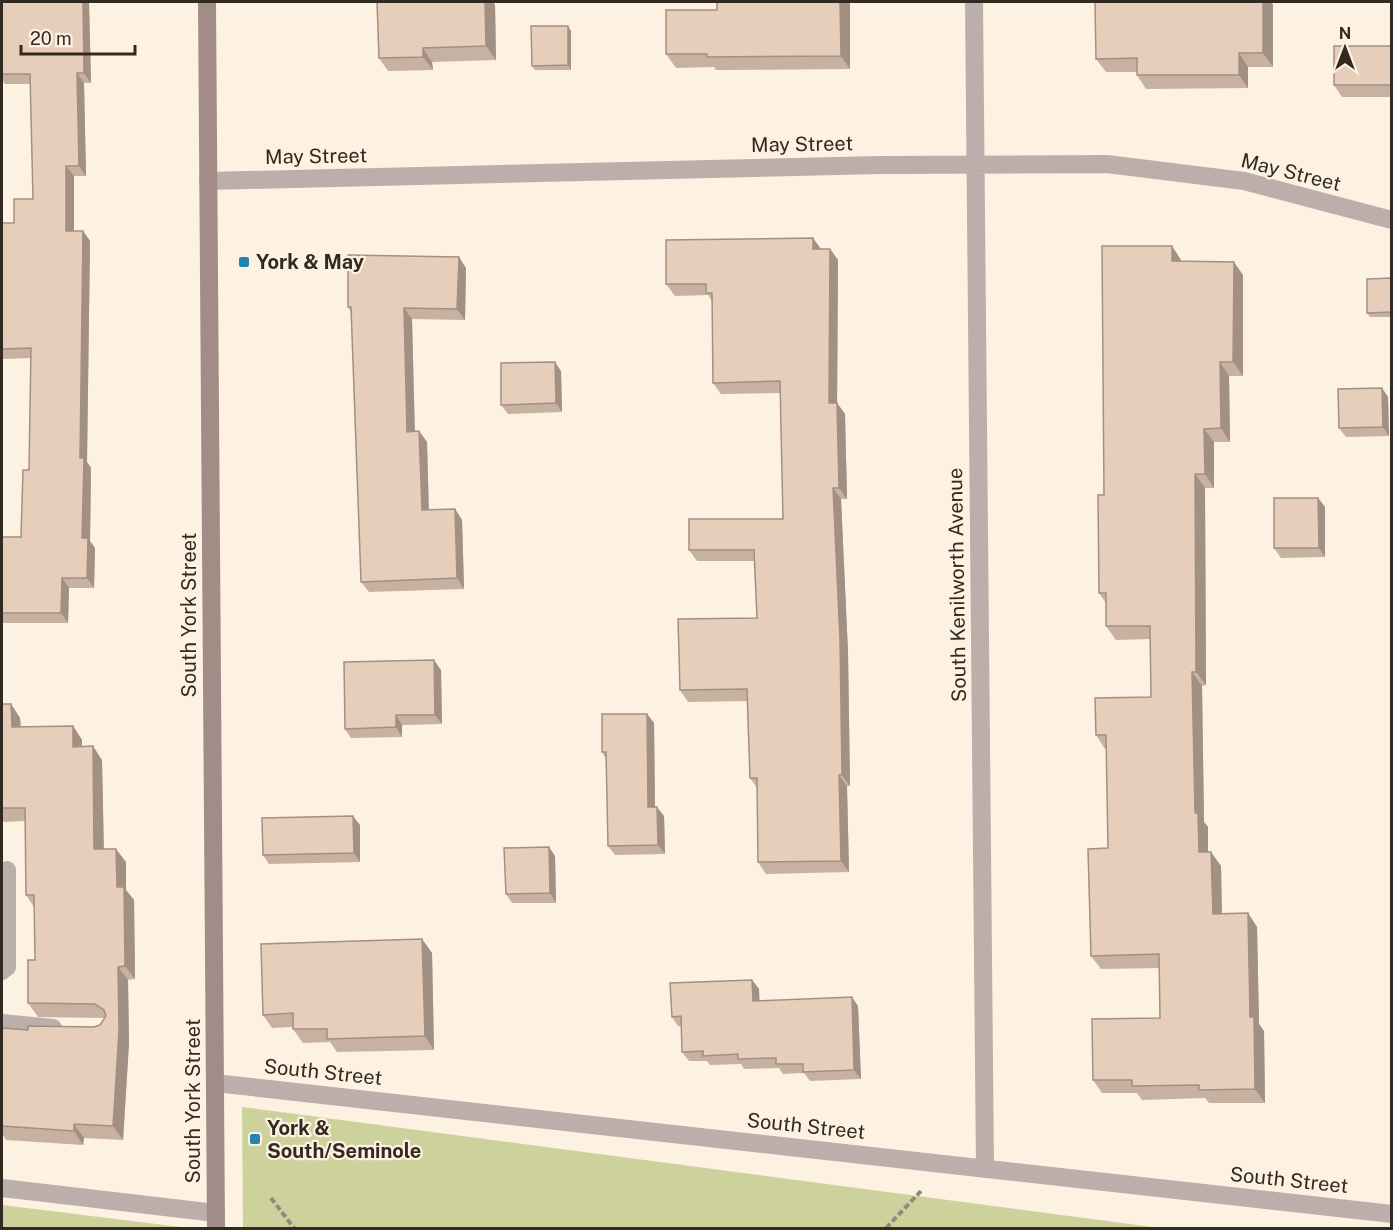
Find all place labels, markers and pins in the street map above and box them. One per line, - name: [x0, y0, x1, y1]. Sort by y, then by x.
- place label: York & May: [256, 250, 364, 274]
- marker: York & May: [237, 255, 251, 269]
- place label: York & South/Seminole: [267, 1116, 421, 1163]
- marker: York & South/Seminole: [248, 1132, 262, 1146]

